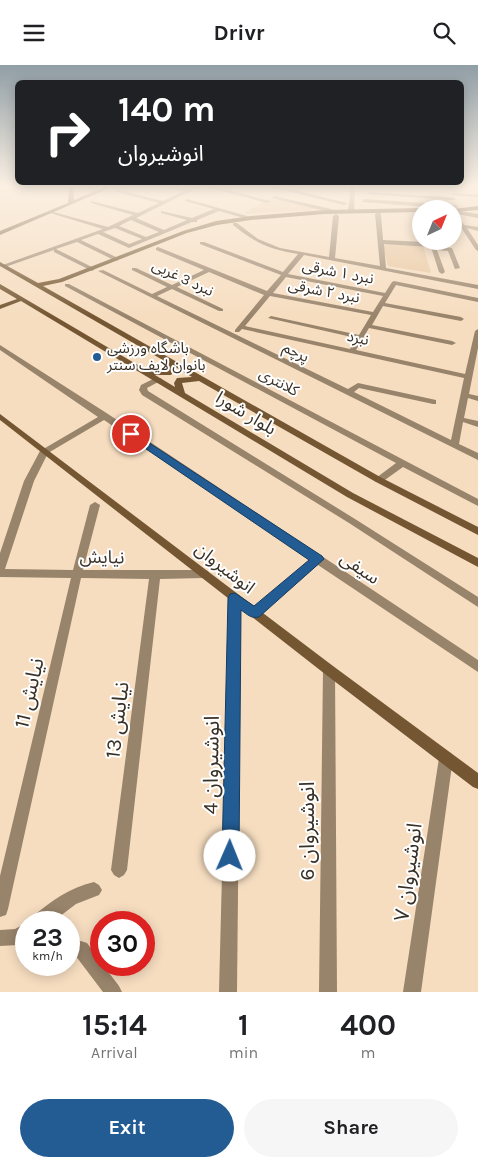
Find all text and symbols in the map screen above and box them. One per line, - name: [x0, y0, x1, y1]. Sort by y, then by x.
- icon: menu: [20, 19, 48, 47]
- icon: search: [430, 19, 458, 47]
- text: Drivr: [213, 20, 265, 46]
- text: 140 m: [118, 89, 216, 130]
- icon: right: [35, 100, 100, 165]
- text: انوشیروان: [118, 141, 204, 167]
- north arrow: [412, 200, 462, 250]
- map controls: [412, 200, 462, 250]
- street label: نبرد 3 غربی: [149, 256, 217, 300]
- street label: نبرد ۱ شرقی: [301, 256, 375, 288]
- street label: نبرد ۲ شرقی: [287, 275, 361, 307]
- street label: نبرد: [345, 327, 371, 349]
- street label: پرچم: [279, 338, 312, 368]
- place label: باشگاه ورزشی بانوان لایف سنتر: [106, 339, 206, 374]
- marker: باشگاه ورزشی بانوان لایف سنتر: [91, 351, 103, 363]
- street label: کلانتری: [256, 364, 303, 400]
- street label: بلوار شورا: [212, 386, 280, 440]
- pin: [110, 413, 152, 455]
- icon: arrive: [117, 420, 145, 448]
- street label: انوشیروان: [191, 538, 259, 598]
- street label: نیایش: [79, 546, 125, 568]
- street label: سیفی: [336, 547, 384, 589]
- street label: نیایش 11: [9, 656, 49, 730]
- street label: نیایش 13: [100, 680, 134, 760]
- street label: انوشیروان 4: [198, 715, 224, 815]
- street label: انوشیروان 6: [295, 782, 319, 880]
- street label: انوشیروان ۷: [389, 821, 427, 923]
- position arrow: [203, 829, 255, 881]
- speed limit sign: 30: [90, 911, 155, 976]
- text: 23: [32, 923, 63, 952]
- text: km/h: [32, 949, 63, 963]
- text: 15:14: [82, 1007, 147, 1043]
- text: 1: [238, 1007, 249, 1043]
- text: 400: [340, 1007, 396, 1043]
- text: Arrival: [91, 1043, 138, 1062]
- text: min: [229, 1043, 258, 1062]
- text: m: [361, 1043, 376, 1062]
- button: Exit: [20, 1099, 234, 1157]
- button: Share: [244, 1099, 458, 1157]

